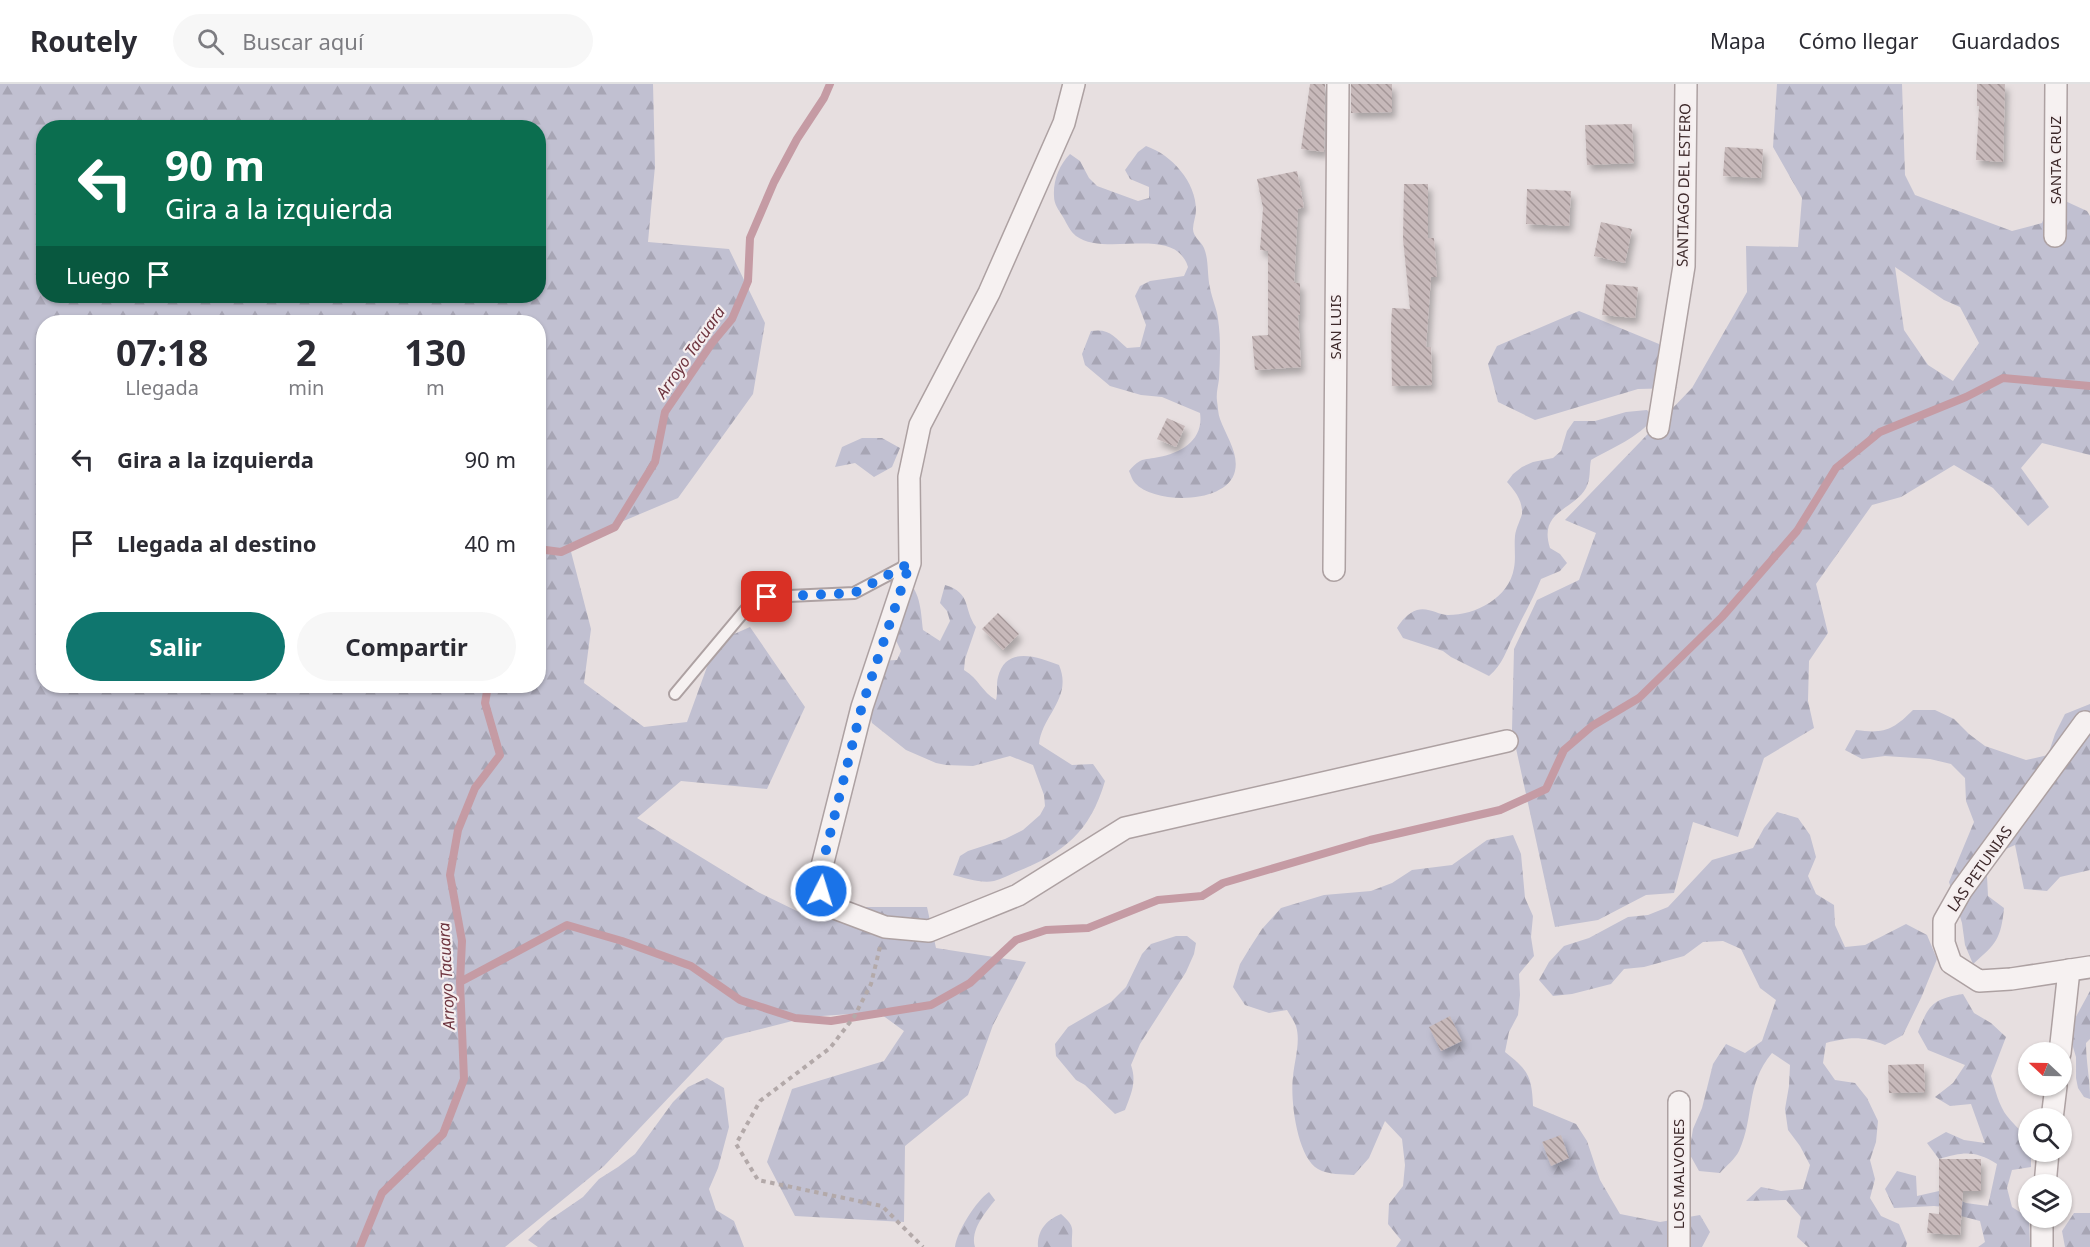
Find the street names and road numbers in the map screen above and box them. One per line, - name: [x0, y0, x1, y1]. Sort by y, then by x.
- street label: SANTIAGO DEL ESTERO: [1672, 103, 1694, 267]
- street label: SANTA CRUZ: [2045, 116, 2065, 204]
- street label: SAN LUIS: [1325, 294, 1345, 360]
- street label: LAS PETUNIAS: [1942, 821, 2016, 915]
- street label: LOS MALVONES: [1668, 1119, 1688, 1229]

